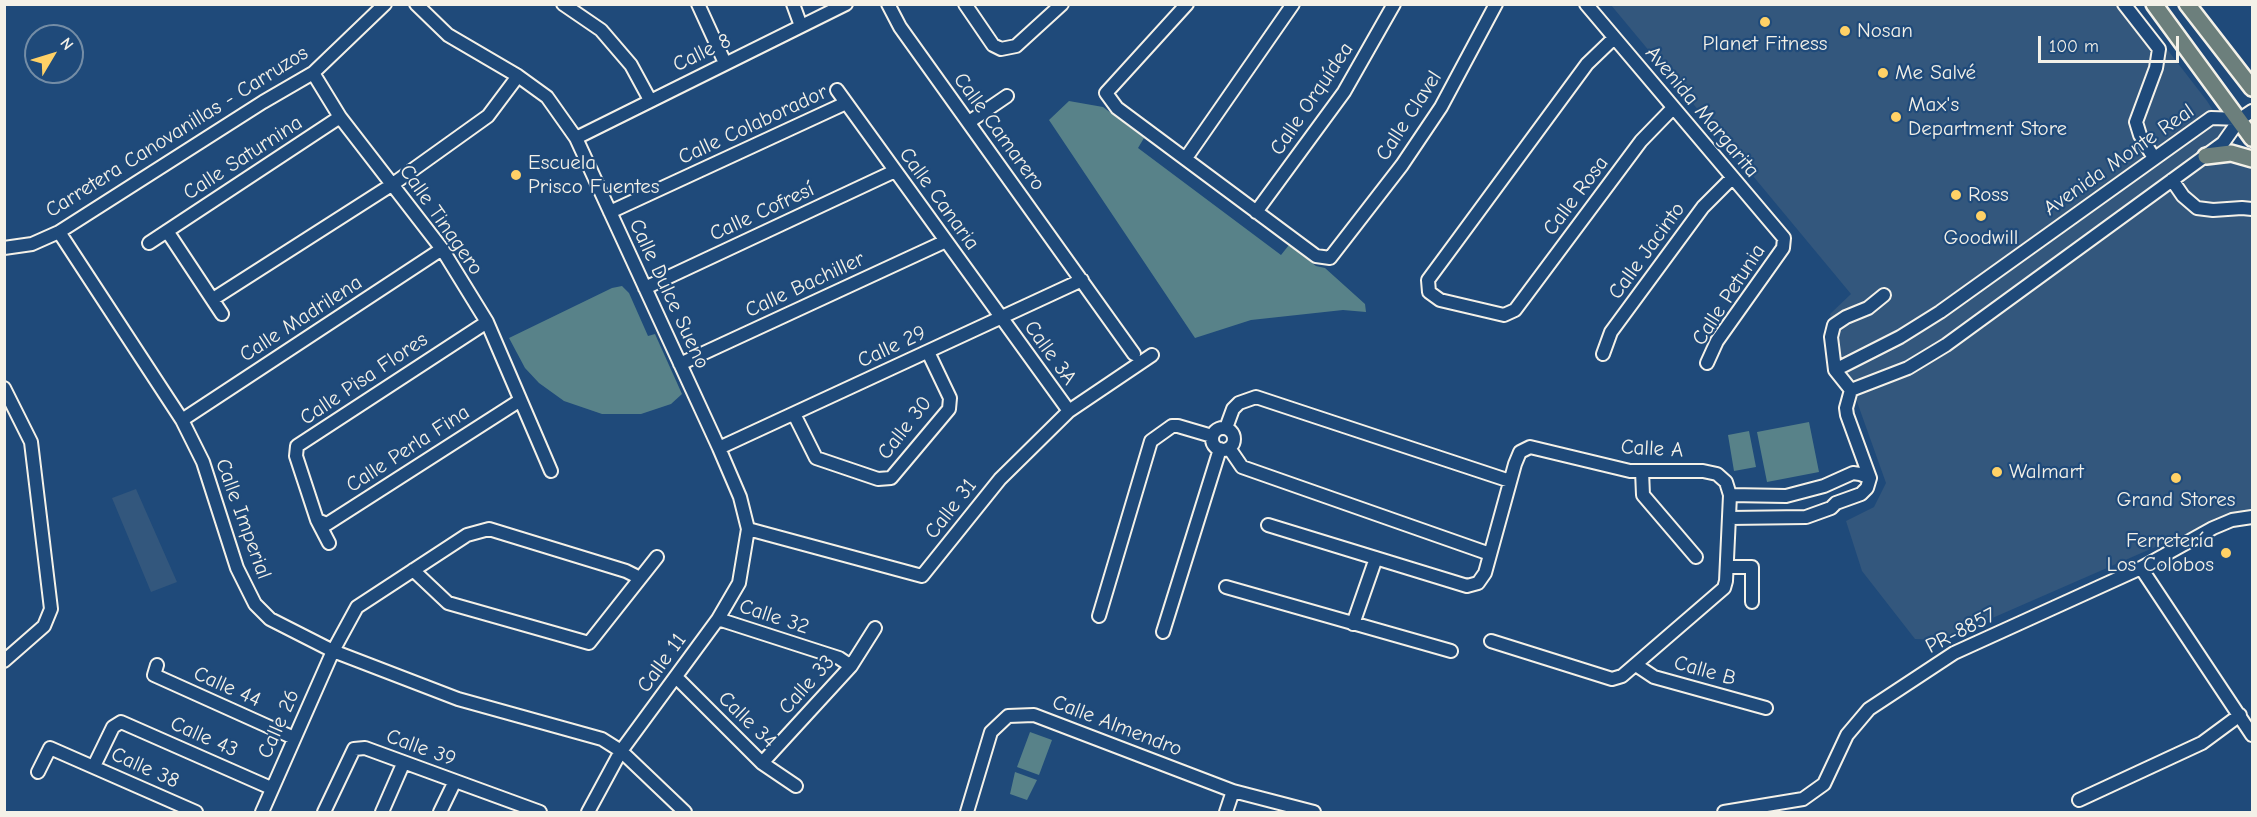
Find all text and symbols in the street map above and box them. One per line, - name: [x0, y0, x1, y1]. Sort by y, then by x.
- marker: Planet Fitness: [1758, 15, 1772, 29]
- place label: Nosan: [1857, 18, 1913, 44]
- north arrow: [24, 24, 84, 84]
- marker: Nosan: [1838, 24, 1852, 38]
- scale bar: [2041, 24, 2182, 62]
- street label: Calle 8: [669, 28, 735, 78]
- place label: Planet Fitness: [1703, 31, 1827, 57]
- text: N: [56, 34, 77, 54]
- text: 100 m: [2049, 36, 2099, 57]
- street label: Calle Orquídea: [1265, 38, 1359, 160]
- street label: Carretera Canovanillas - Carruzos: [41, 41, 313, 223]
- street label: Avenida Margarita: [1640, 41, 1764, 183]
- place label: Me Salvé: [1895, 60, 1976, 86]
- street label: Calle Clavel: [1371, 66, 1447, 166]
- marker: Me Salvé: [1876, 66, 1890, 80]
- street label: Calle Camarero: [948, 68, 1050, 196]
- street label: Calle Colaborador: [674, 79, 832, 171]
- place label: Max's Department Store: [1908, 92, 2067, 142]
- street label: Avenida Monte Real: [2039, 99, 2199, 221]
- street label: Calle Saturnina: [179, 110, 307, 206]
- marker: Max's Department Store: [1889, 110, 1903, 124]
- street label: Calle Canaria: [893, 143, 985, 255]
- place label: Escuela Prisco Fuentes: [528, 150, 659, 200]
- street label: Calle Rosa: [1538, 151, 1614, 241]
- street label: Calle Tinagero: [394, 160, 488, 280]
- marker: Escuela Prisco Fuentes: [509, 168, 523, 182]
- street label: Calle Cofresí: [706, 177, 818, 247]
- place label: Ross: [1968, 182, 2009, 208]
- marker: Ross: [1949, 188, 1963, 202]
- street label: Calle Jacinto: [1603, 198, 1691, 304]
- marker: Goodwill: [1974, 209, 1988, 223]
- street label: Calle Dulce Sueno: [623, 215, 715, 373]
- place label: Goodwill: [1944, 225, 2018, 251]
- street label: Calle Petunia: [1687, 240, 1771, 350]
- street label: Calle Bachiller: [741, 246, 869, 324]
- street label: Calle Madrilena: [235, 270, 367, 368]
- street label: Calle 3A: [1018, 316, 1082, 390]
- street label: Calle 29: [854, 320, 930, 374]
- street label: Calle Pisa Flores: [295, 327, 433, 431]
- street label: Calle 30: [872, 391, 938, 465]
- street label: Calle Perla Fina: [342, 400, 474, 498]
- street label: Calle A: [1620, 435, 1684, 463]
- street label: Calle Imperial: [210, 455, 276, 583]
- place label: Walmart: [2009, 459, 2084, 485]
- marker: Walmart: [1990, 465, 2004, 479]
- marker: Grand Stores: [2169, 471, 2183, 485]
- street label: Calle 31: [920, 474, 982, 544]
- place label: Grand Stores: [2117, 487, 2235, 513]
- place label: Ferretería Los Colobos: [2107, 528, 2214, 578]
- marker: Ferretería Los Colobos: [2219, 546, 2233, 560]
- street label: Calle 32: [736, 594, 812, 640]
- street label: PR-8857: [1922, 603, 2000, 659]
- street label: Calle 11: [632, 628, 692, 698]
- street label: Calle 33: [774, 650, 840, 720]
- street label: Calle B: [1671, 650, 1739, 692]
- street label: Calle 44: [190, 661, 264, 713]
- street label: Calle 26: [253, 686, 305, 762]
- street label: Calle 34: [713, 686, 781, 754]
- street label: Calle Almendro: [1049, 690, 1185, 762]
- street label: Calle 43: [166, 711, 242, 763]
- street label: Calle 39: [383, 724, 459, 772]
- street label: Calle 38: [107, 742, 183, 794]

